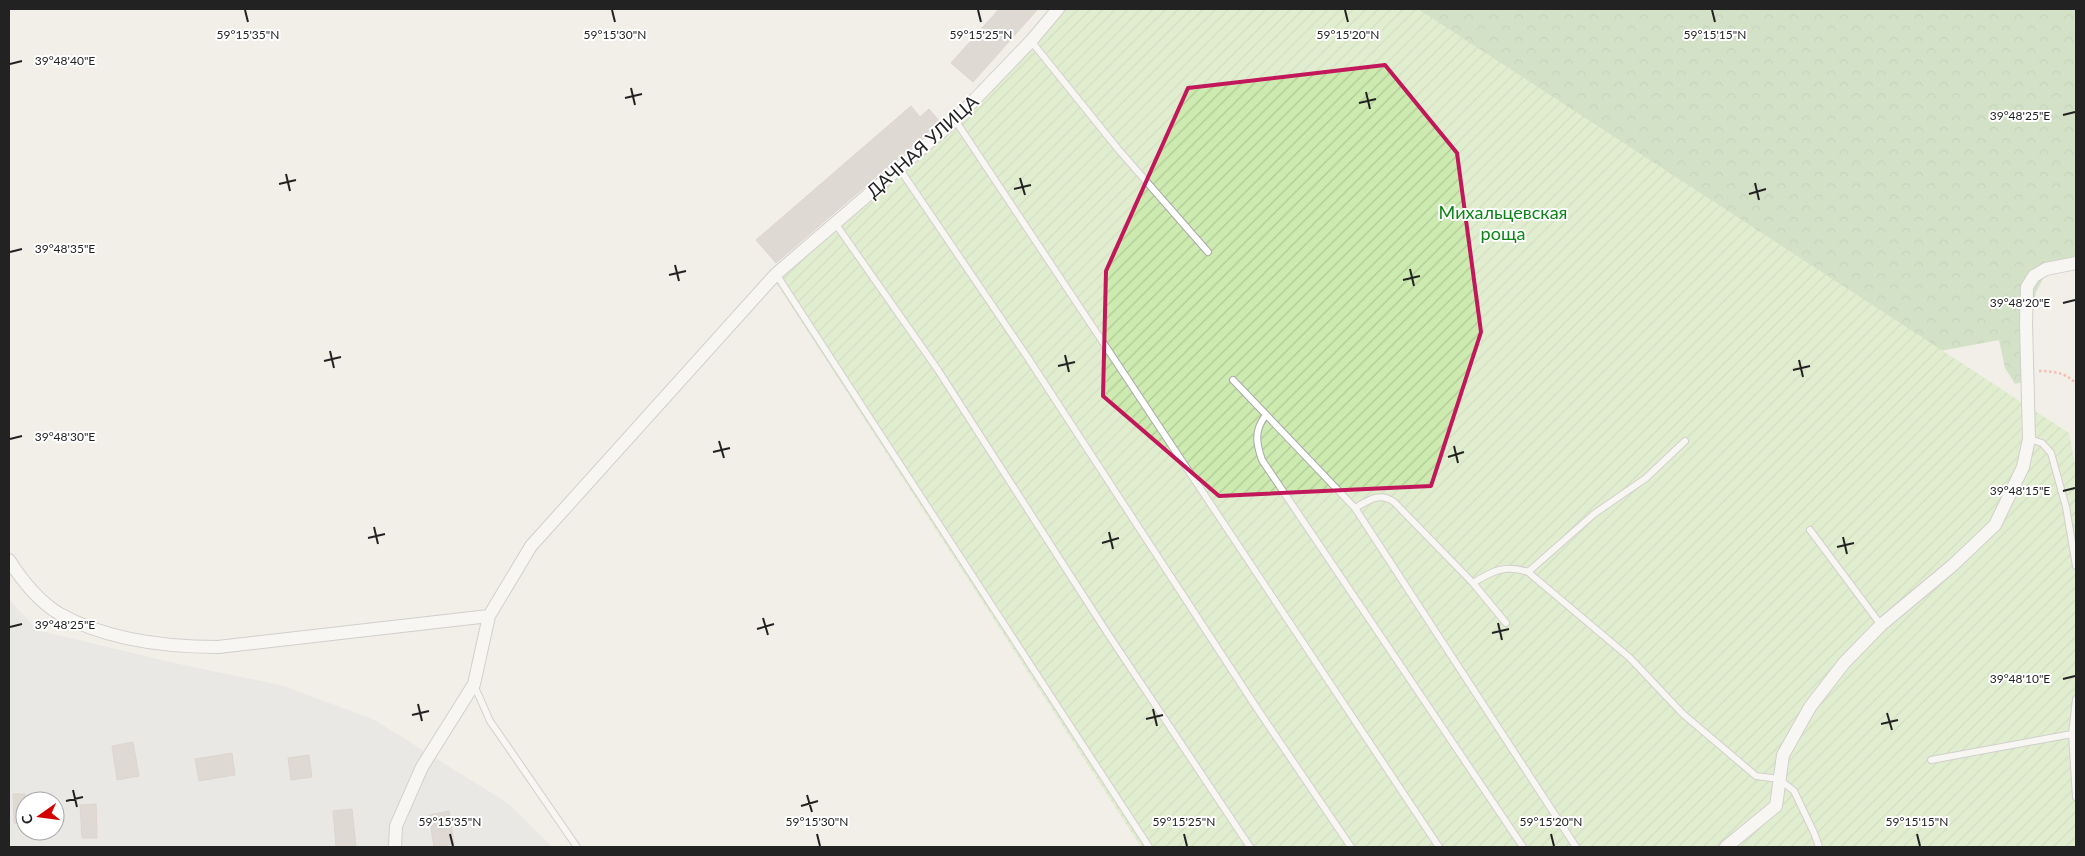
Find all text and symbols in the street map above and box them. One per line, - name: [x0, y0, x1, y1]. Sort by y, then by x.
- text: 59°15'35"N: [217, 27, 279, 42]
- text: 59°15'30"N: [584, 27, 646, 42]
- text: 59°15'25"N: [950, 27, 1012, 42]
- text: 59°15'20"N: [1317, 27, 1379, 42]
- text: 59°15'15"N: [1684, 27, 1746, 42]
- text: 39°48'40"E: [35, 53, 95, 68]
- street label: ДАЧНАЯ УЛИЦА: [862, 89, 983, 202]
- text: 39°48'25"E: [1990, 108, 2050, 123]
- park label: Михальцевская роща: [1439, 201, 1567, 244]
- text: 39°48'35"E: [35, 241, 95, 256]
- text: 39°48'20"E: [1990, 295, 2050, 310]
- text: 39°48'30"E: [35, 429, 95, 444]
- text: 39°48'15"E: [1990, 483, 2050, 498]
- text: 39°48'25"E: [35, 617, 95, 632]
- text: 39°48'10"E: [1990, 671, 2050, 686]
- north arrow: [15, 791, 65, 841]
- text: С: [17, 812, 36, 826]
- text: 59°15'35"N: [419, 814, 481, 829]
- text: 59°15'30"N: [786, 814, 848, 829]
- text: 59°15'25"N: [1153, 814, 1215, 829]
- text: 59°15'20"N: [1520, 814, 1582, 829]
- text: 59°15'15"N: [1886, 814, 1948, 829]

